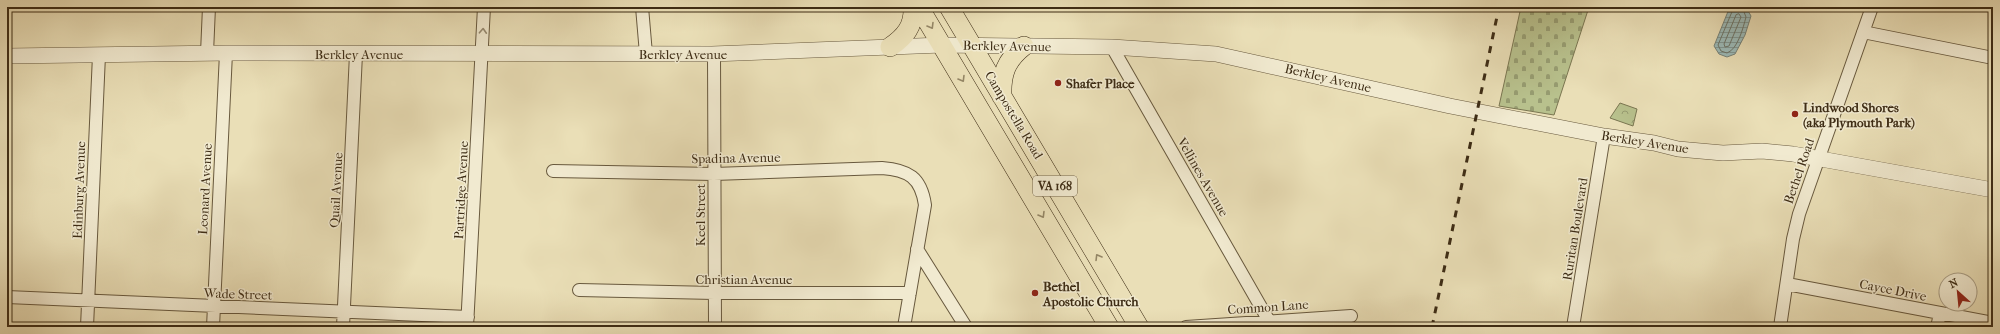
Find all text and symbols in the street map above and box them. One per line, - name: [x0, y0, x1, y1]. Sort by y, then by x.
- one-way arrow: [926, 22, 933, 29]
- one-way arrow: [478, 27, 487, 34]
- street label: Berkley Avenue: [963, 38, 1052, 54]
- street label: Berkley Avenue: [315, 47, 404, 62]
- street label: Berkley Avenue: [639, 47, 728, 62]
- street label: Berkley Avenue: [1283, 61, 1373, 95]
- street label: Campostella Road: [982, 68, 1047, 162]
- one-way arrow: [957, 75, 964, 82]
- place label: Shafer Place: [1066, 76, 1135, 91]
- marker: Shafer Place: [1053, 78, 1063, 88]
- place label: Lindwood Shores (aka Plymouth Park): [1803, 100, 1915, 131]
- marker: Lindwood Shores (aka Plymouth Park): [1790, 109, 1800, 119]
- street label: Berkley Avenue: [1600, 128, 1690, 156]
- street label: Vellines Avenue: [1174, 134, 1232, 220]
- street label: Bethel Road: [1781, 135, 1818, 206]
- street label: Edinburg Avenue: [70, 140, 88, 239]
- street label: Partridge Avenue: [451, 140, 471, 240]
- street label: Leonard Avenue: [195, 142, 215, 235]
- street label: Spadina Avenue: [691, 150, 781, 166]
- street label: Quail Avenue: [327, 151, 345, 228]
- road number: VA 168: [1033, 176, 1077, 196]
- street label: Ruritan Boulevard: [1559, 176, 1591, 281]
- street label: Keel Street: [693, 183, 708, 246]
- one-way arrow: [1038, 211, 1045, 218]
- one-way arrow: [1095, 254, 1102, 261]
- street label: Christian Avenue: [695, 272, 793, 287]
- north arrow: [1938, 272, 1978, 312]
- street label: Cayce Drive: [1858, 276, 1928, 304]
- text: N: [1947, 276, 1961, 291]
- place label: Bethel Apostolic Church: [1042, 279, 1139, 310]
- street label: Wade Street: [203, 285, 273, 303]
- marker: Bethel Apostolic Church: [1030, 288, 1040, 298]
- street label: Common Lane: [1227, 297, 1310, 317]

